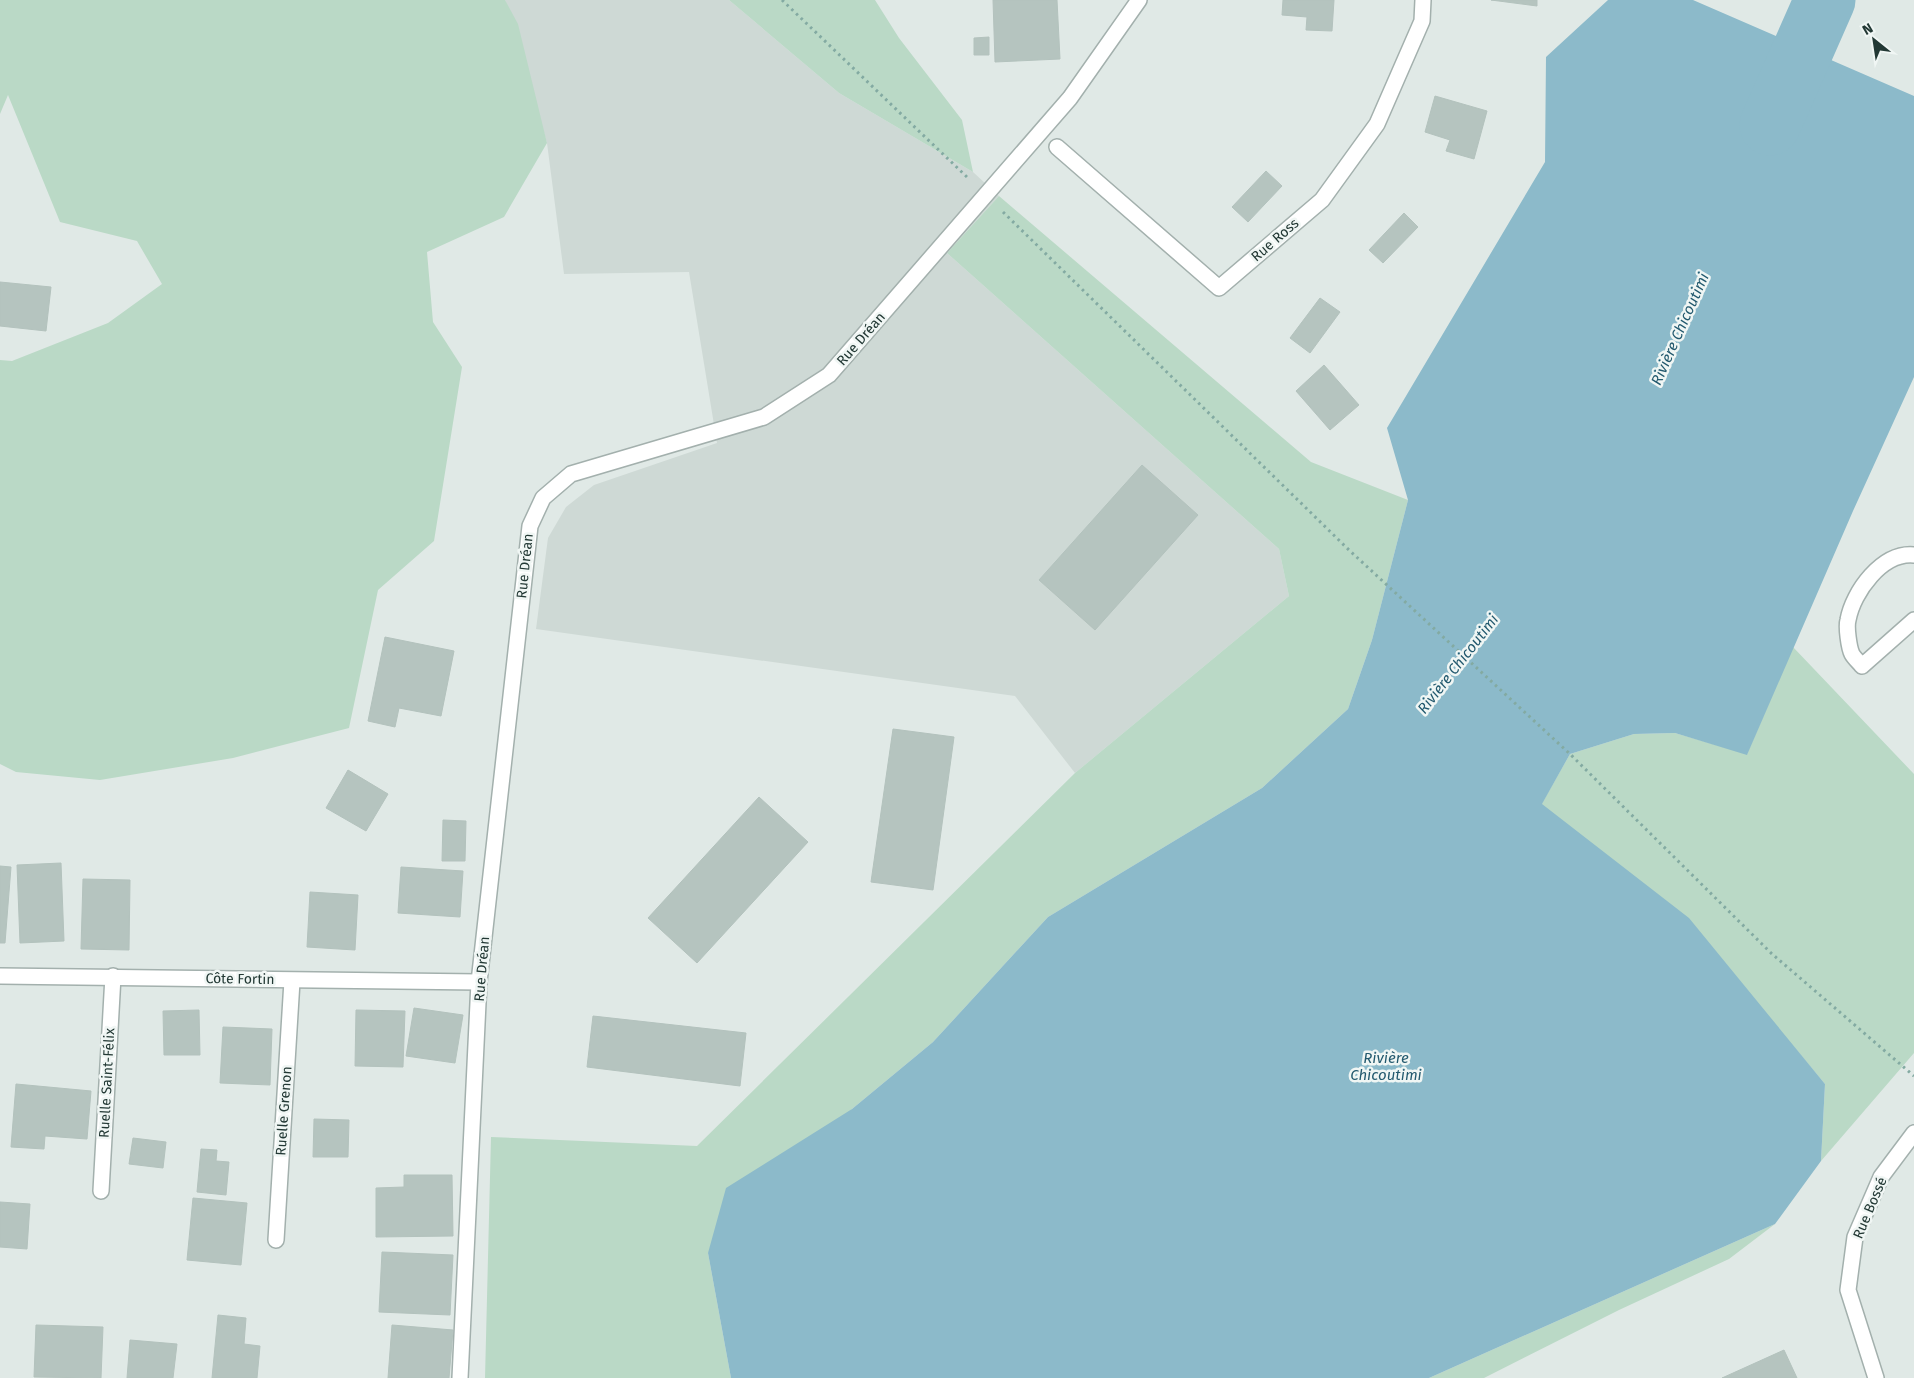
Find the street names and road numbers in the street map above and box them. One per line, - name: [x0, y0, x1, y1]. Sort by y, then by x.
- street label: Rue Ross: [1248, 214, 1303, 265]
- street label: Rue Dréan: [833, 309, 889, 369]
- street label: Rue Dréan: [513, 533, 537, 599]
- street label: Rue Dréan: [471, 936, 493, 1002]
- street label: Côte Fortin: [205, 970, 275, 988]
- street label: Ruelle Saint-Félix: [96, 1027, 118, 1138]
- street label: Ruelle Grenon: [272, 1066, 296, 1156]
- street label: Rue Bossé: [1849, 1175, 1891, 1241]

